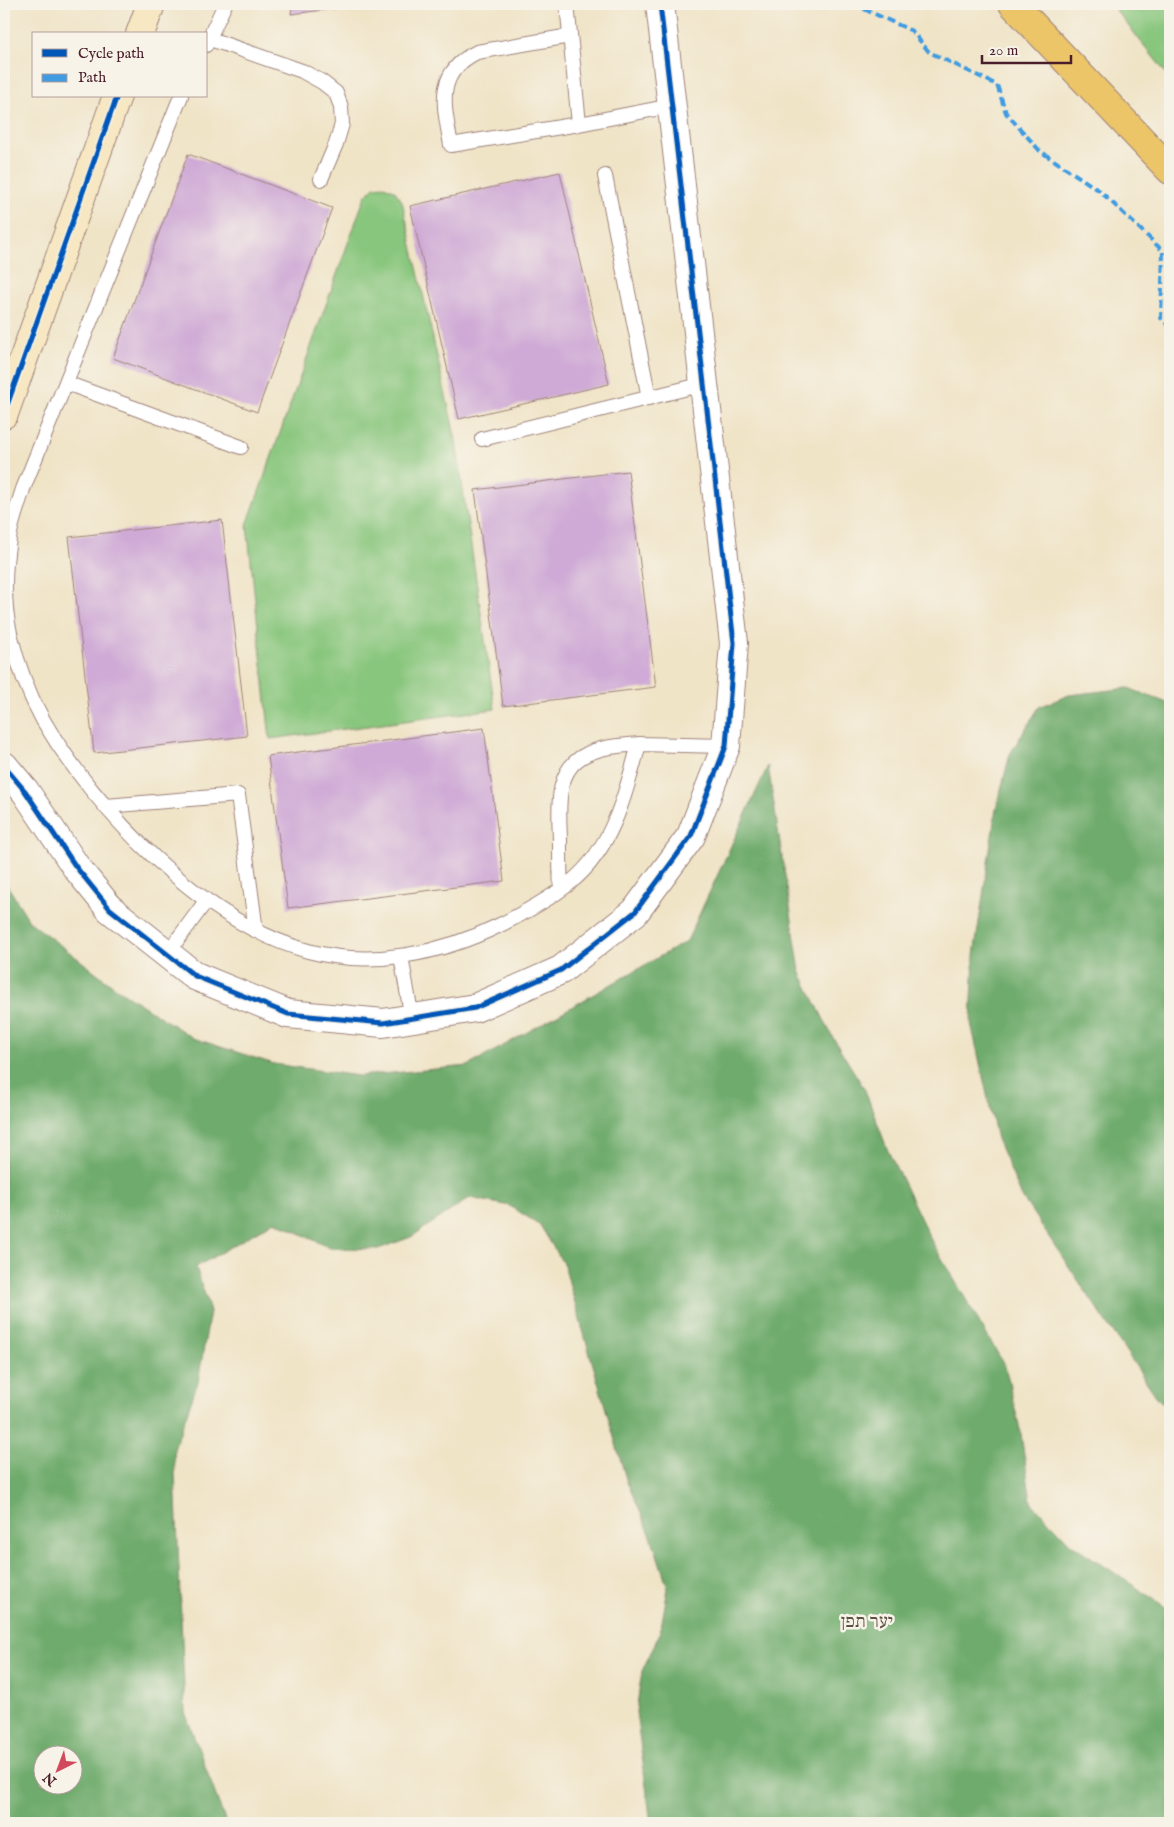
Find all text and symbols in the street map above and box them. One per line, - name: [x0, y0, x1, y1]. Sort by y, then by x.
- legend: [32, 32, 208, 98]
- scale bar: [982, 32, 1070, 64]
- text: 20 m: [989, 41, 1019, 60]
- text: Cycle path: [78, 44, 144, 63]
- text: Path: [78, 68, 106, 87]
- park label: יער תפן: [841, 1610, 893, 1634]
- north arrow: [32, 1744, 82, 1794]
- text: N: [39, 1768, 61, 1790]

